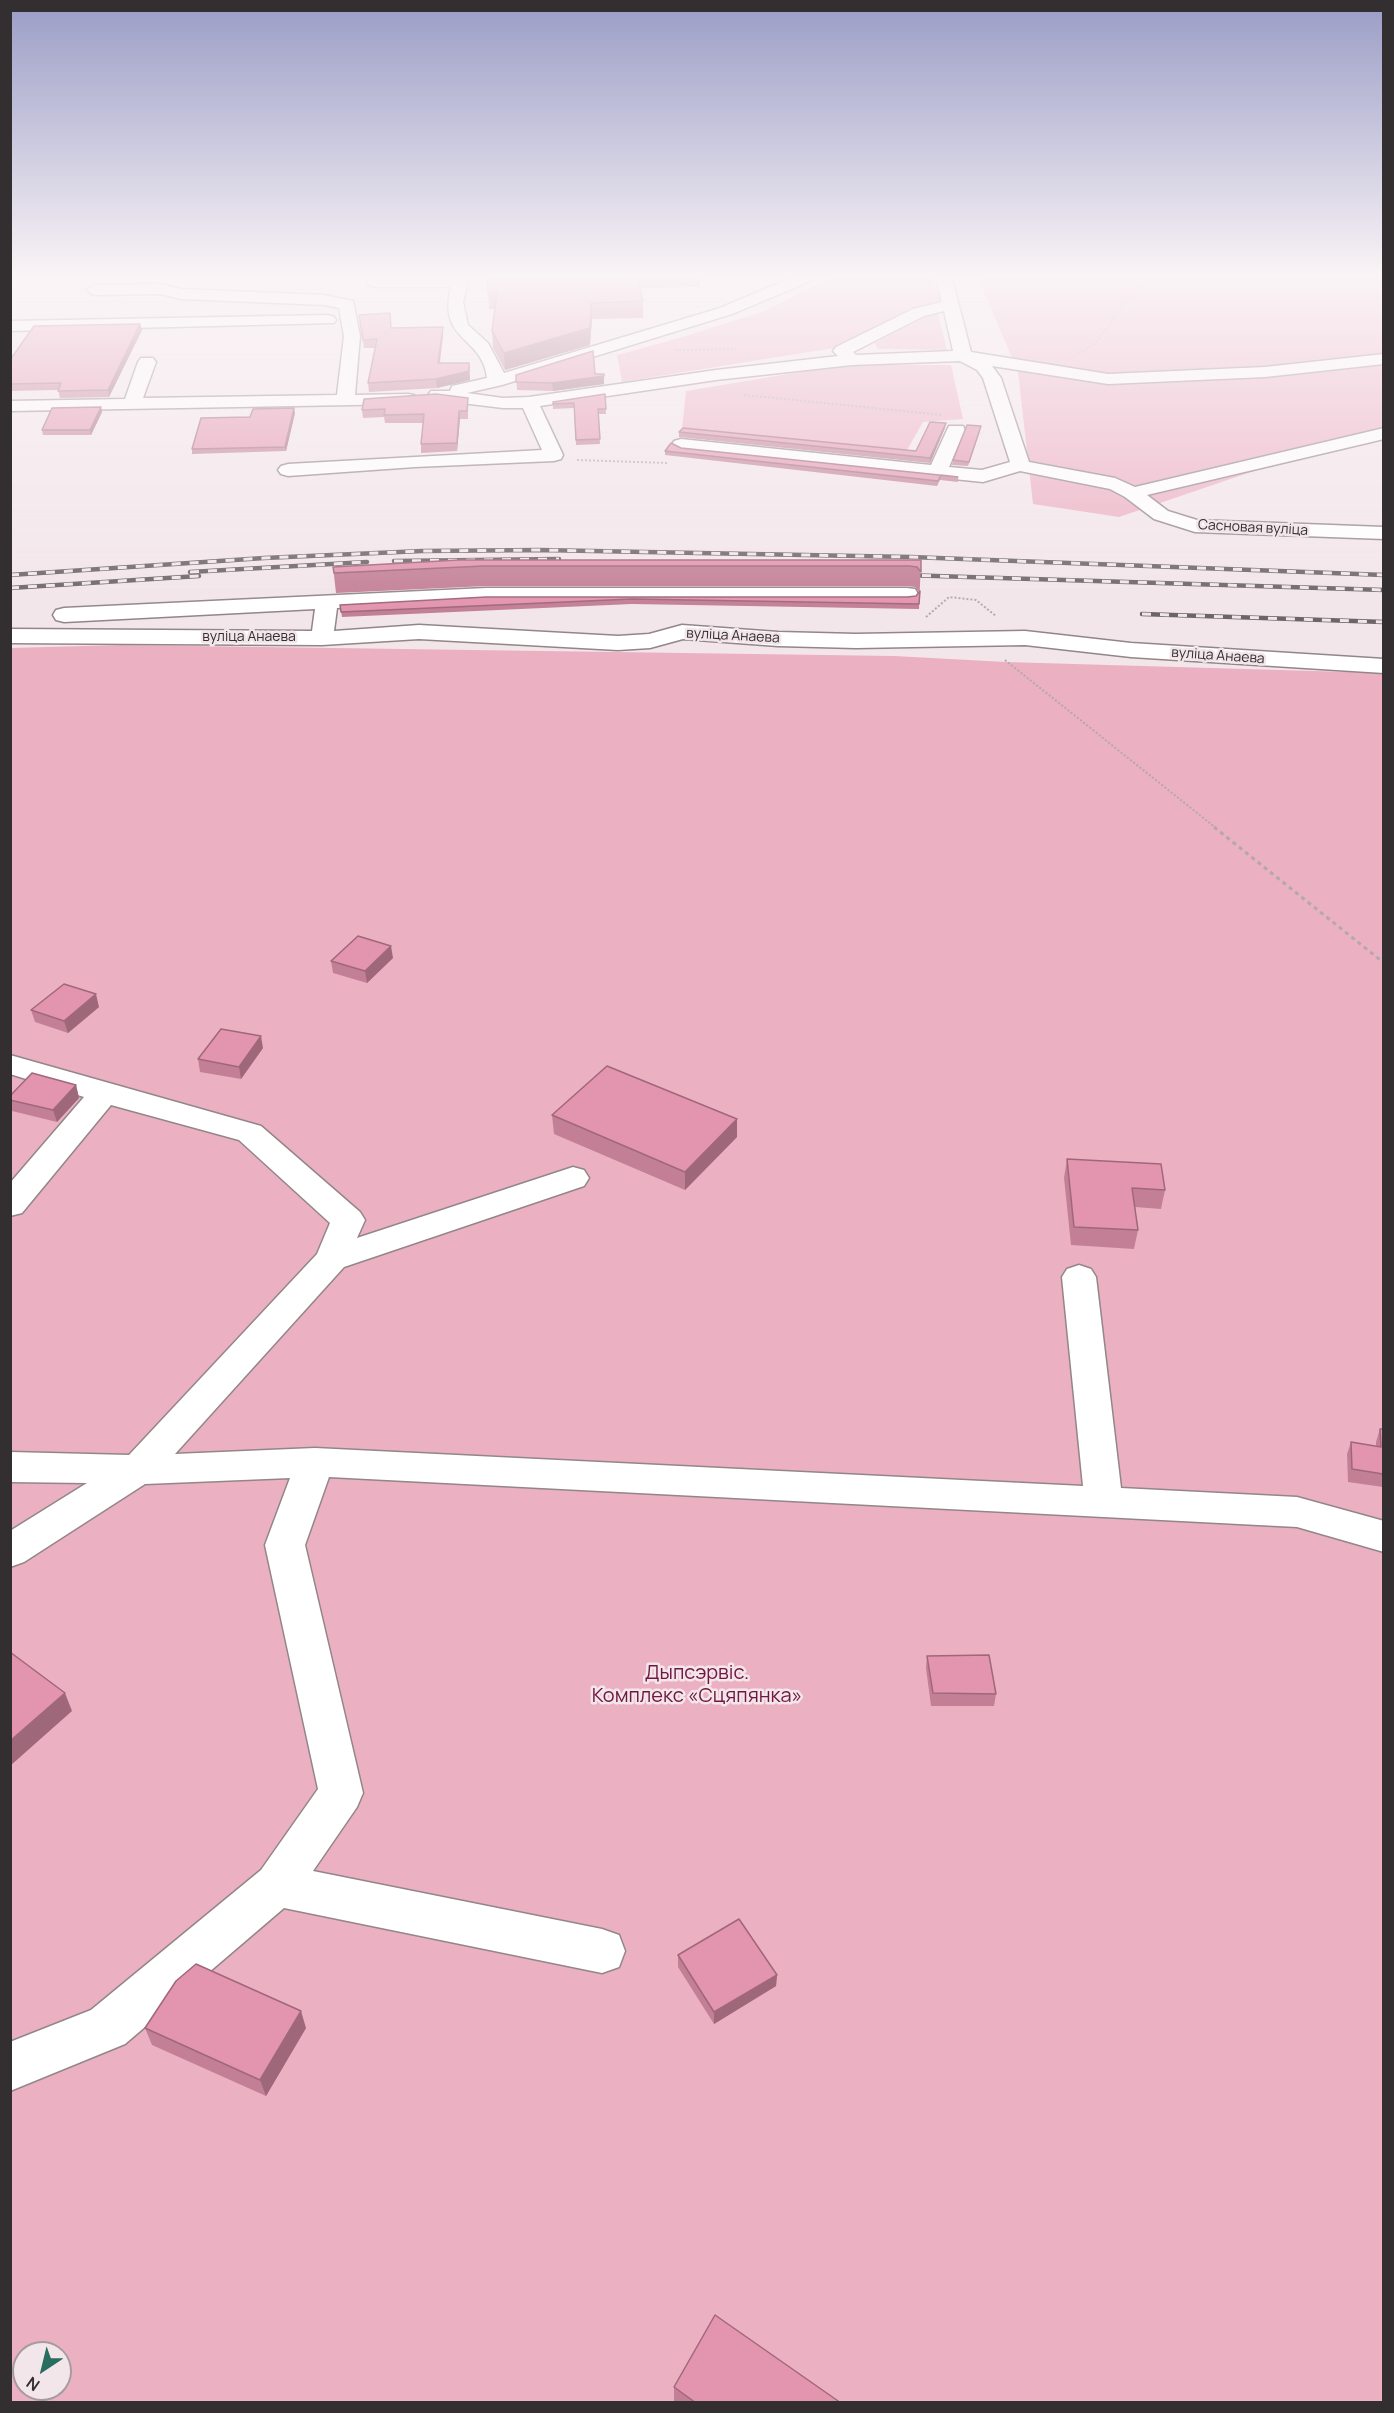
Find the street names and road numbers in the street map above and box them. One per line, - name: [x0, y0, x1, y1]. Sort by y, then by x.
- street label: Сасновая вуліца: [1198, 517, 1308, 539]
- street label: вуліца Анаева: [686, 625, 780, 647]
- street label: вуліца Анаева: [202, 629, 296, 645]
- street label: вуліца Анаева: [1171, 644, 1265, 668]

